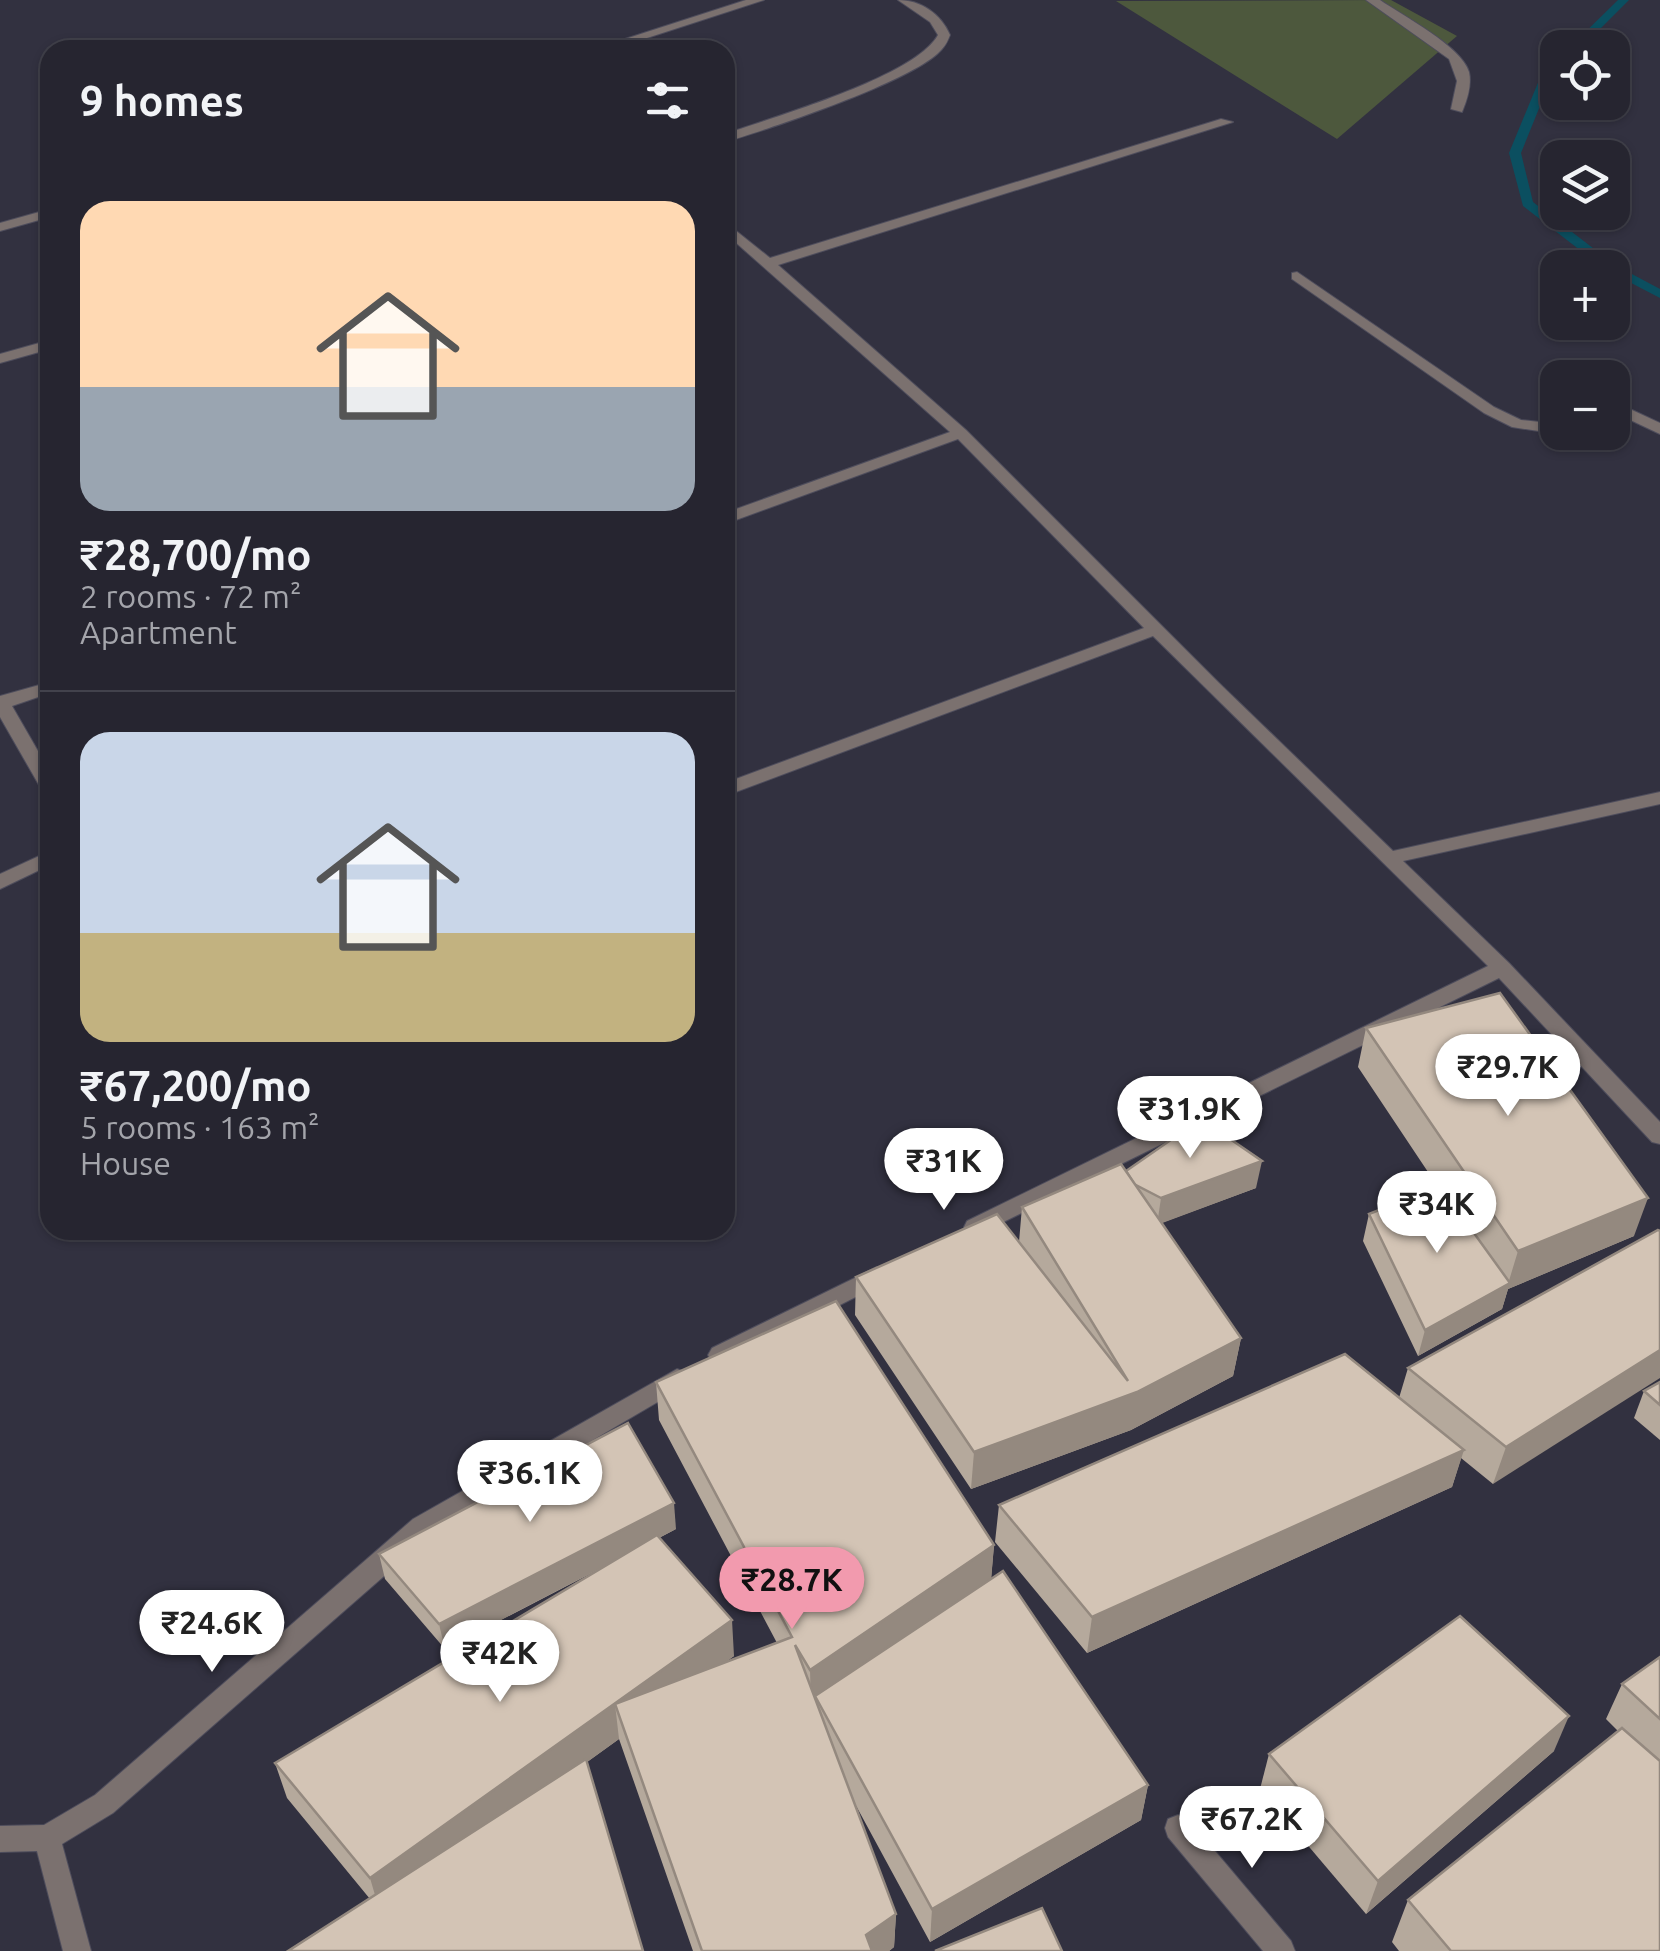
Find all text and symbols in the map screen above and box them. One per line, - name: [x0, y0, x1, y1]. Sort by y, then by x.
- map controls: [1540, 30, 1630, 450]
- button: locate: [1540, 30, 1630, 120]
- icon: filters: [640, 73, 695, 128]
- text: 9 homes: [80, 77, 244, 124]
- button: layers: [1540, 140, 1630, 230]
- button: +: [1540, 250, 1630, 340]
- icon: home: [298, 266, 478, 446]
- button: −: [1540, 360, 1630, 450]
- text: ₹28,700/mo: [80, 531, 312, 578]
- text: 2 rooms · 72 m²: [80, 578, 301, 614]
- text: Apartment: [80, 614, 237, 650]
- icon: home: [298, 797, 478, 977]
- pin: ₹29.7K: [1427, 1034, 1589, 1119]
- text: ₹29.7K: [1457, 1048, 1559, 1084]
- text: ₹67,200/mo: [80, 1062, 312, 1109]
- pin: ₹31.9K: [1109, 1076, 1271, 1161]
- text: ₹31.9K: [1139, 1090, 1241, 1126]
- text: 5 rooms · 163 m²: [80, 1109, 320, 1145]
- pin: ₹31K: [885, 1128, 1003, 1213]
- text: ₹31K: [906, 1142, 982, 1178]
- text: House: [80, 1145, 171, 1181]
- pin: ₹34K: [1378, 1171, 1496, 1256]
- text: ₹34K: [1399, 1185, 1475, 1221]
- pin: ₹36.1K: [449, 1440, 611, 1525]
- text: ₹36.1K: [479, 1454, 581, 1490]
- pin: ₹28.7K: [711, 1547, 873, 1632]
- text: ₹28.7K: [741, 1561, 843, 1597]
- pin: ₹24.6K: [131, 1590, 293, 1675]
- text: ₹24.6K: [161, 1604, 263, 1640]
- pin: ₹42K: [441, 1620, 559, 1705]
- text: ₹42K: [462, 1634, 538, 1670]
- pin: ₹67.2K: [1171, 1786, 1333, 1871]
- text: ₹67.2K: [1201, 1800, 1303, 1836]

